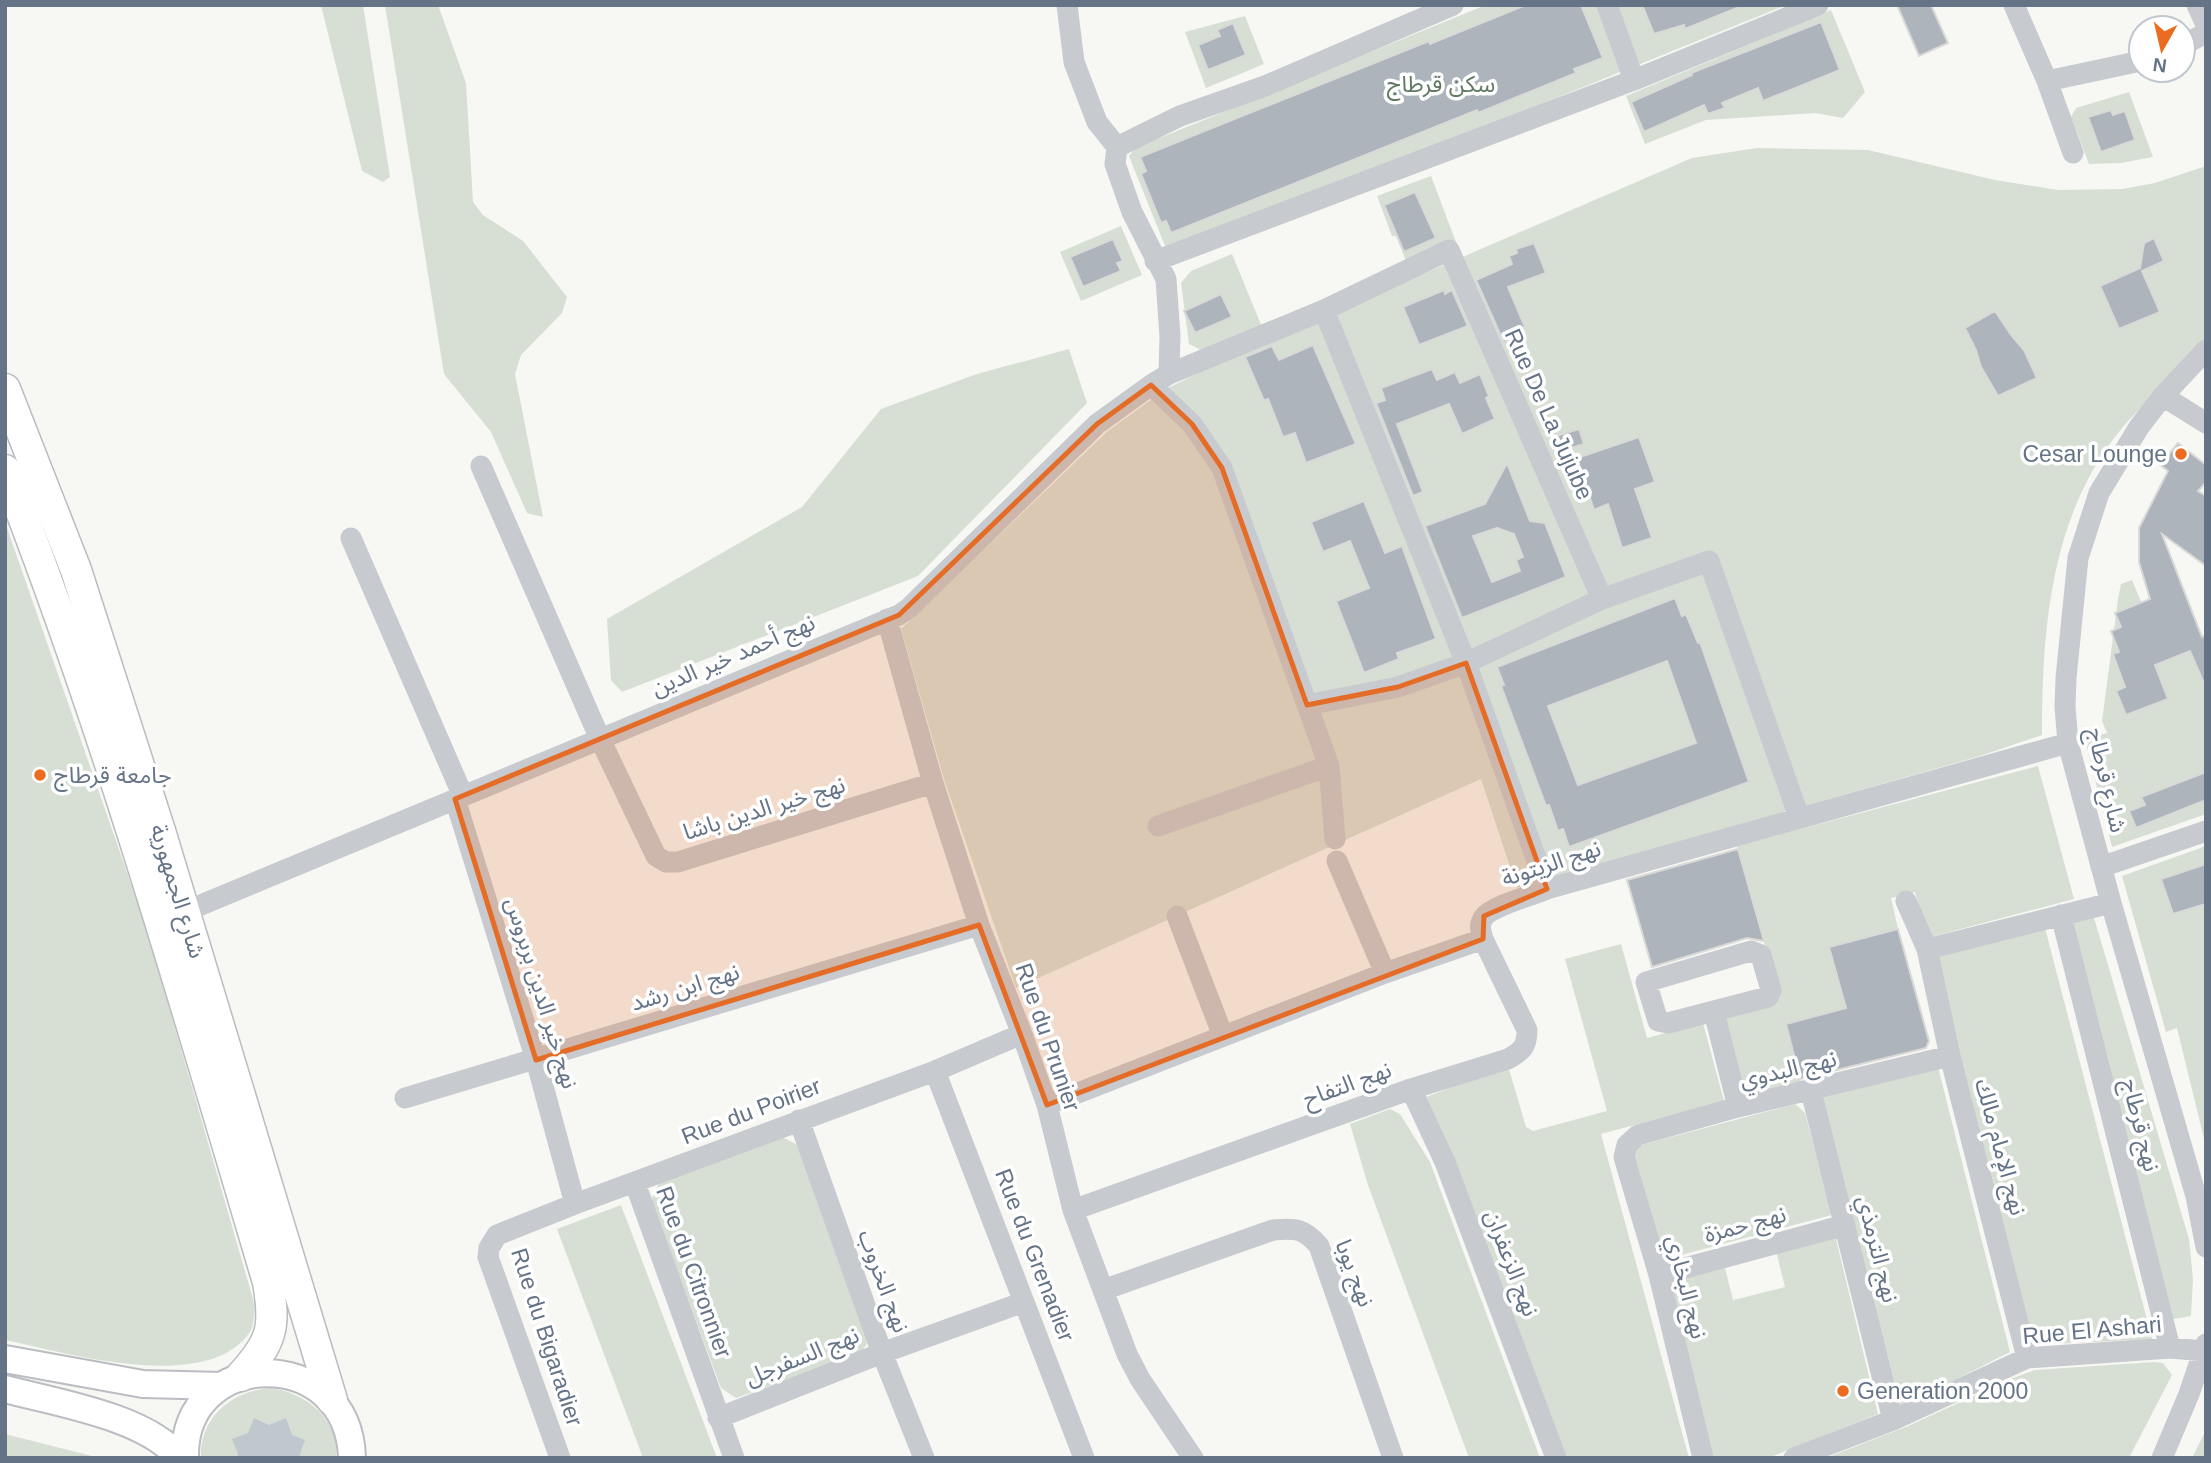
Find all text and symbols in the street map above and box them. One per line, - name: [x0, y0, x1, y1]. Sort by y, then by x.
- north arrow: [2127, 14, 2197, 84]
- text: N: [2151, 54, 2168, 77]
- park label: سكن قرطاج: [1387, 71, 1495, 101]
- street label: Rue De La Jujube: [1500, 325, 1598, 503]
- place label: Cesar Lounge: [2023, 441, 2167, 467]
- marker: Cesar Lounge: [2173, 446, 2189, 462]
- street label: نهج أحمد خير الدين: [647, 608, 820, 705]
- street label: شارع قرطاج: [2078, 725, 2132, 836]
- place label: جامعة قرطاج: [54, 762, 172, 792]
- marker: جامعة قرطاج: [32, 767, 48, 783]
- street label: نهج خير الدين باشا: [680, 771, 849, 849]
- street label: شارع الجمهورية: [141, 821, 211, 962]
- street label: نهج الزيتونة: [1498, 835, 1605, 895]
- street label: نهج خير الدين بربروس: [497, 894, 583, 1093]
- street label: نهج ابن رشد: [628, 958, 744, 1020]
- street label: Rue du Prunier: [1011, 960, 1086, 1115]
- street label: نهج البدوي: [1737, 1045, 1840, 1097]
- street label: نهج التفاح: [1299, 1056, 1396, 1116]
- street label: Rue du Poirier: [678, 1072, 825, 1149]
- street label: نهج الإمام مالك: [1965, 1076, 2032, 1219]
- street label: نهج قرطاج: [2113, 1076, 2165, 1175]
- street label: Rue du Grenadier: [990, 1165, 1080, 1345]
- street label: Rue du Citronnier: [651, 1183, 737, 1361]
- street label: نهج الترمذي: [1848, 1193, 1904, 1306]
- street label: نهج حمزة: [1701, 1201, 1790, 1251]
- street label: نهج الزعفران: [1476, 1206, 1544, 1321]
- street label: نهج الخروب: [850, 1226, 915, 1337]
- street label: نهج البخاري: [1657, 1233, 1712, 1343]
- street label: نهج يوبا: [1327, 1236, 1380, 1312]
- street label: Rue du Bigaradier: [506, 1245, 588, 1429]
- street label: Rue El Ashari: [2021, 1311, 2163, 1349]
- street label: نهج السفرجل: [741, 1321, 864, 1394]
- place label: Generation 2000: [1857, 1378, 2028, 1404]
- marker: Generation 2000: [1835, 1383, 1851, 1399]

